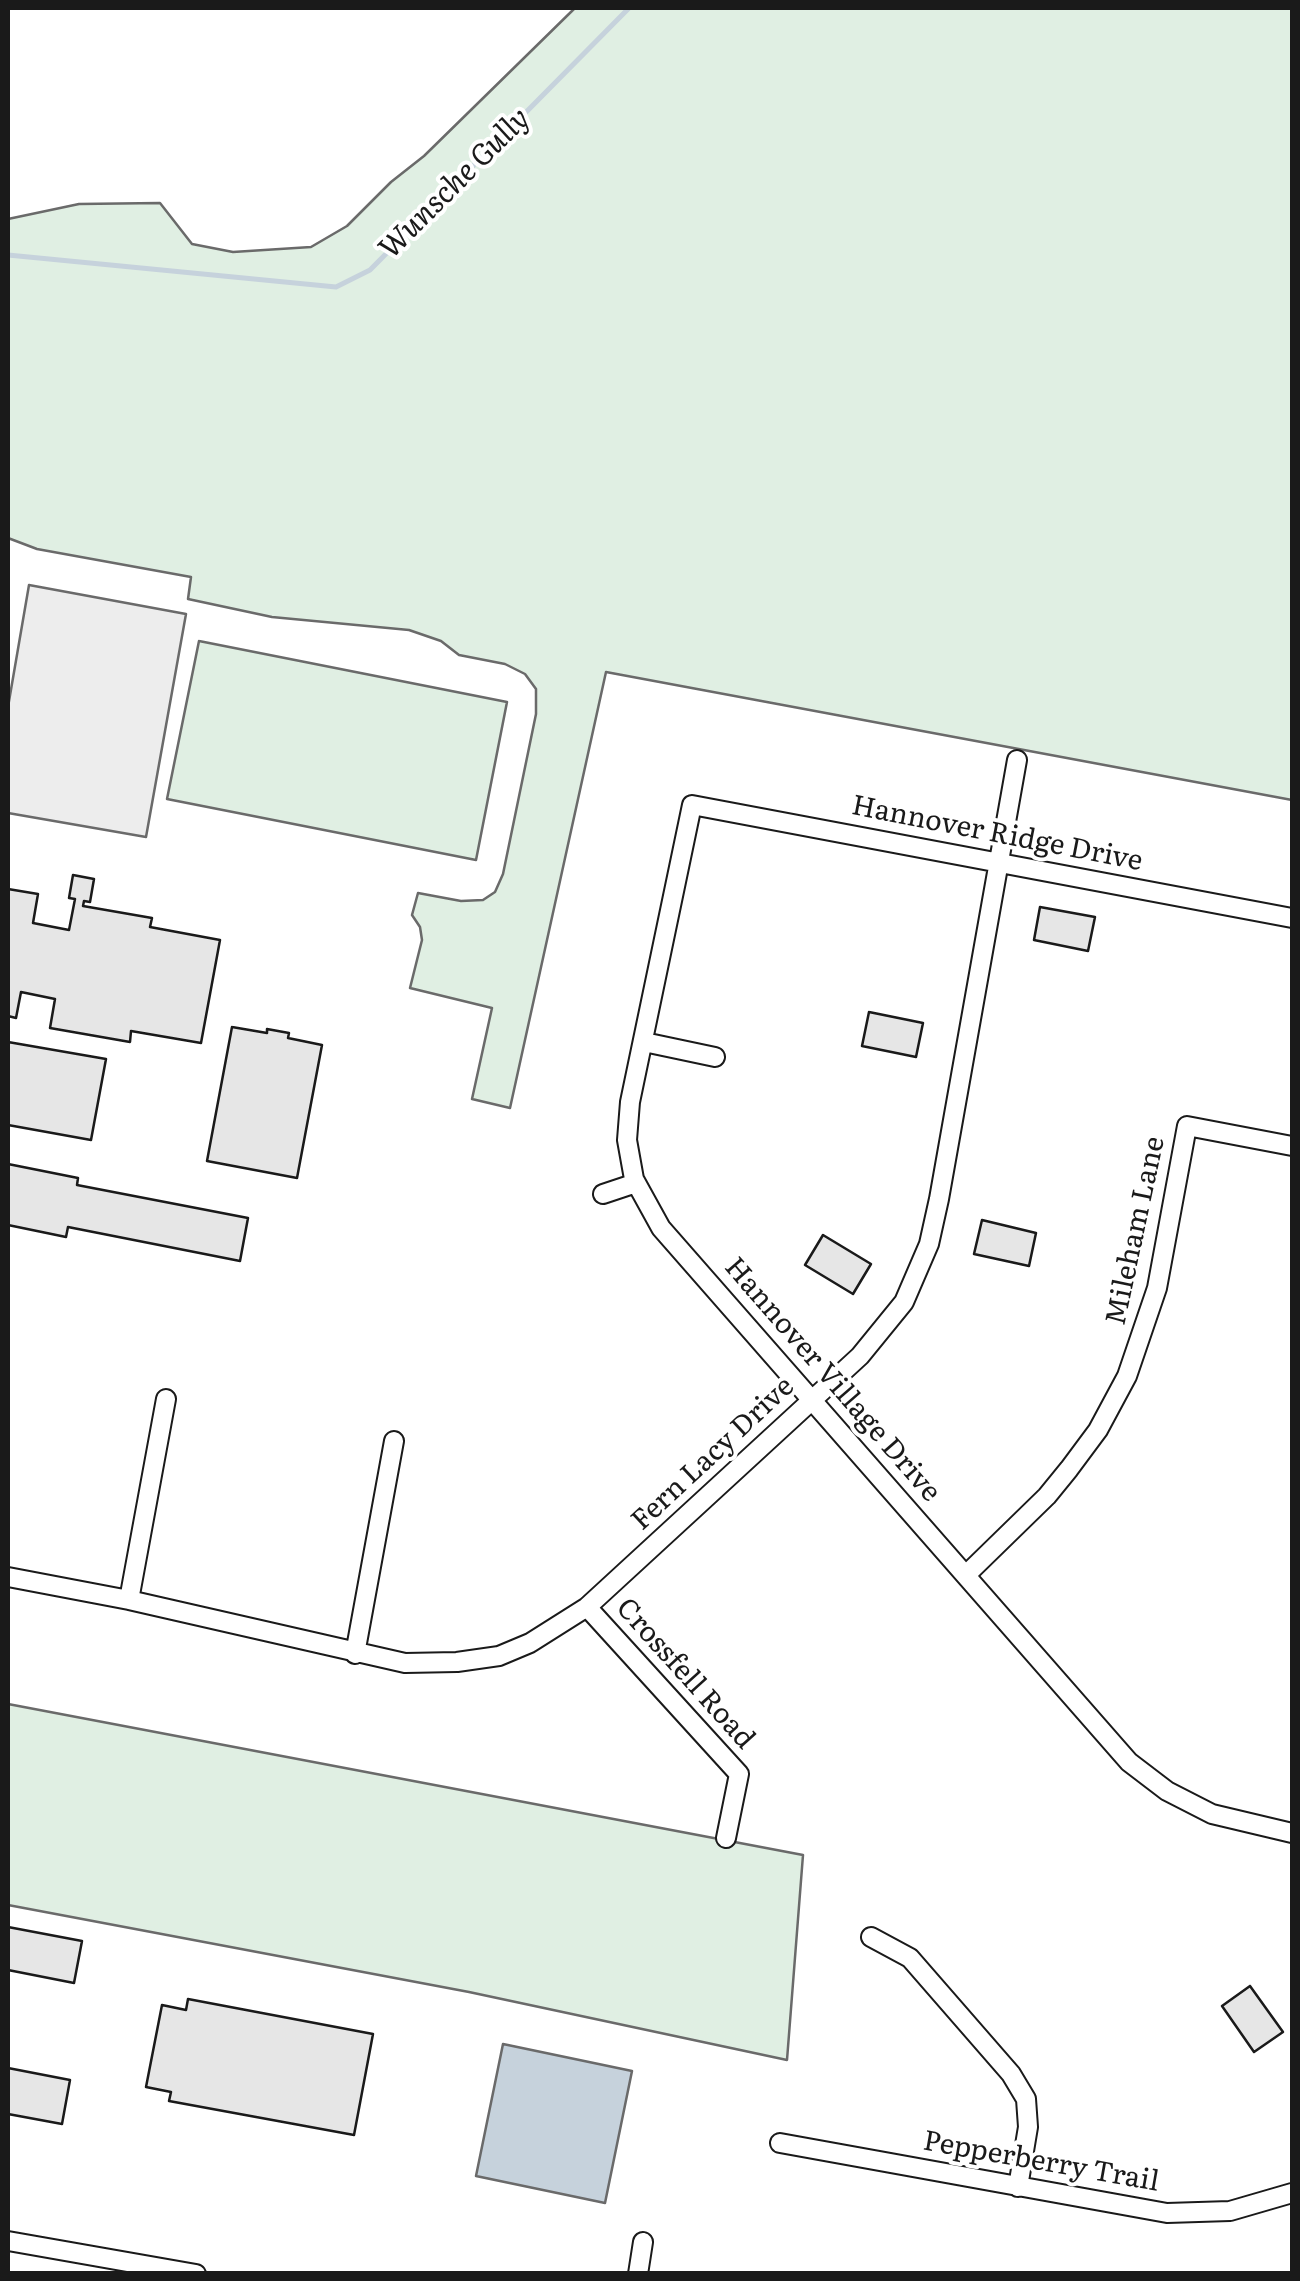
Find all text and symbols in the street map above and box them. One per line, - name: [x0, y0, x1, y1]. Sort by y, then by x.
- water label: Wunsche Gully: [372, 101, 538, 267]
- street label: Hannover Ridge Drive: [849, 789, 1145, 879]
- street label: Mileham Lane: [1100, 1134, 1172, 1328]
- street label: Hannover Village Drive: [717, 1251, 947, 1509]
- street label: Fern Lacy Drive: [625, 1370, 801, 1538]
- street label: Crossfell Road: [609, 1592, 761, 1756]
- street label: Pepperberry Trail: [921, 2125, 1161, 2199]

